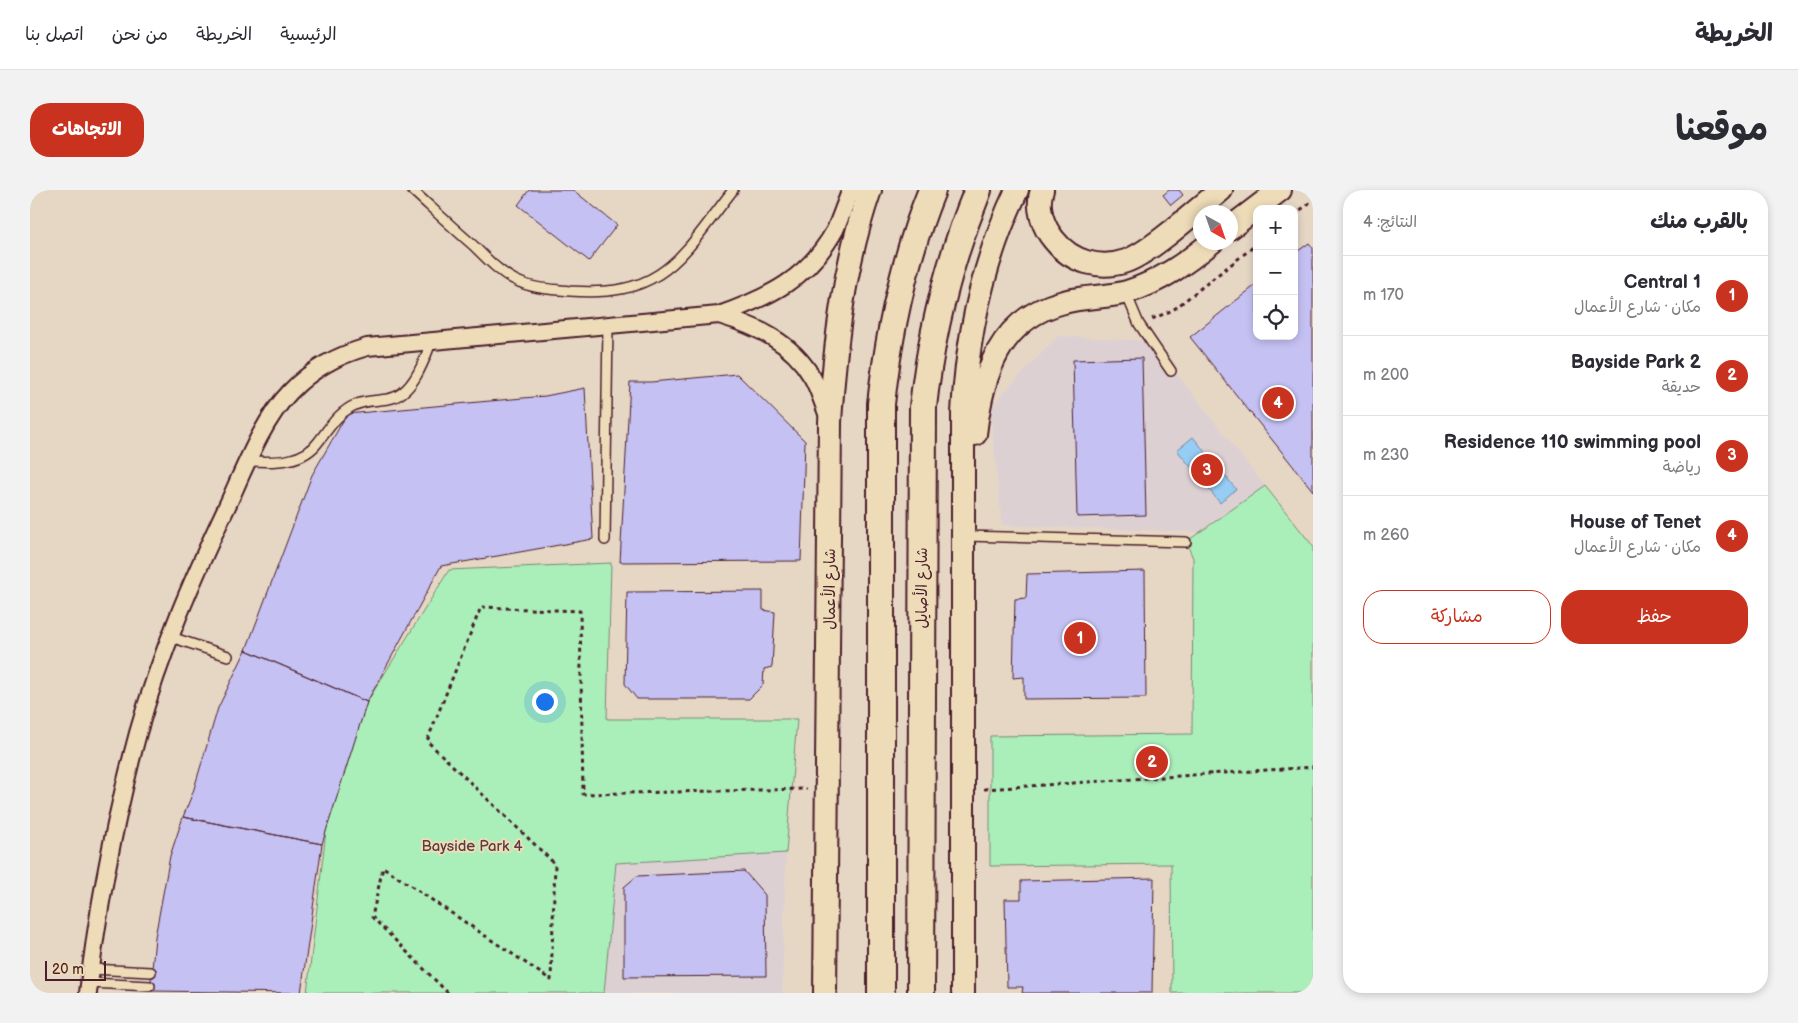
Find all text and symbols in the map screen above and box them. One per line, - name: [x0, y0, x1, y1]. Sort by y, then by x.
- text: الخريطة: [1695, 19, 1773, 48]
- text: اتصل بنا: [25, 24, 84, 45]
- text: من نحن: [112, 24, 168, 45]
- text: الخريطة: [196, 24, 252, 45]
- text: الرئيسية: [280, 24, 337, 45]
- button: الاتجاهات: [30, 103, 144, 157]
- text: موقعنا: [1675, 108, 1768, 151]
- north arrow: [1193, 205, 1238, 250]
- map controls: [1253, 205, 1298, 340]
- button: +: [1253, 205, 1298, 250]
- text: بالقرب منك: [1650, 209, 1748, 234]
- text: النتائج: 4: [1363, 213, 1417, 232]
- button: −: [1253, 250, 1298, 295]
- text: Central 1: [1624, 271, 1701, 294]
- text: 170 m: [1363, 286, 1404, 305]
- text: 1: [1729, 286, 1735, 305]
- button: locate: [1253, 295, 1298, 340]
- text: مكان · شارع الأعمال: [1574, 298, 1701, 317]
- text: Bayside Park 2: [1571, 351, 1701, 374]
- text: 200 m: [1363, 366, 1409, 385]
- text: 2: [1727, 366, 1737, 385]
- text: حديقة: [1662, 378, 1701, 397]
- pin: 4: [1262, 384, 1294, 422]
- text: Residence 110 swimming pool: [1444, 431, 1701, 454]
- text: 230 m: [1363, 446, 1409, 465]
- text: 3: [1727, 446, 1737, 465]
- pin: 3: [1191, 451, 1223, 489]
- text: رياضة: [1663, 458, 1701, 477]
- text: House of Tenet: [1570, 511, 1701, 534]
- text: 260 m: [1363, 526, 1409, 545]
- text: 4: [1727, 526, 1737, 545]
- text: مكان · شارع الأعمال: [1574, 538, 1701, 557]
- street label: شارع الأصايل: [912, 547, 932, 629]
- street label: شارع الأعمال: [820, 548, 840, 630]
- button: مشاركة: [1363, 590, 1551, 644]
- button: حفظ: [1561, 590, 1748, 644]
- pin: 1: [1064, 619, 1096, 657]
- your location: [532, 689, 558, 715]
- pin: 2: [1136, 743, 1168, 781]
- park label: Bayside Park 4: [421, 837, 523, 856]
- scale bar: [45, 958, 106, 981]
- text: 20 m: [52, 961, 84, 978]

